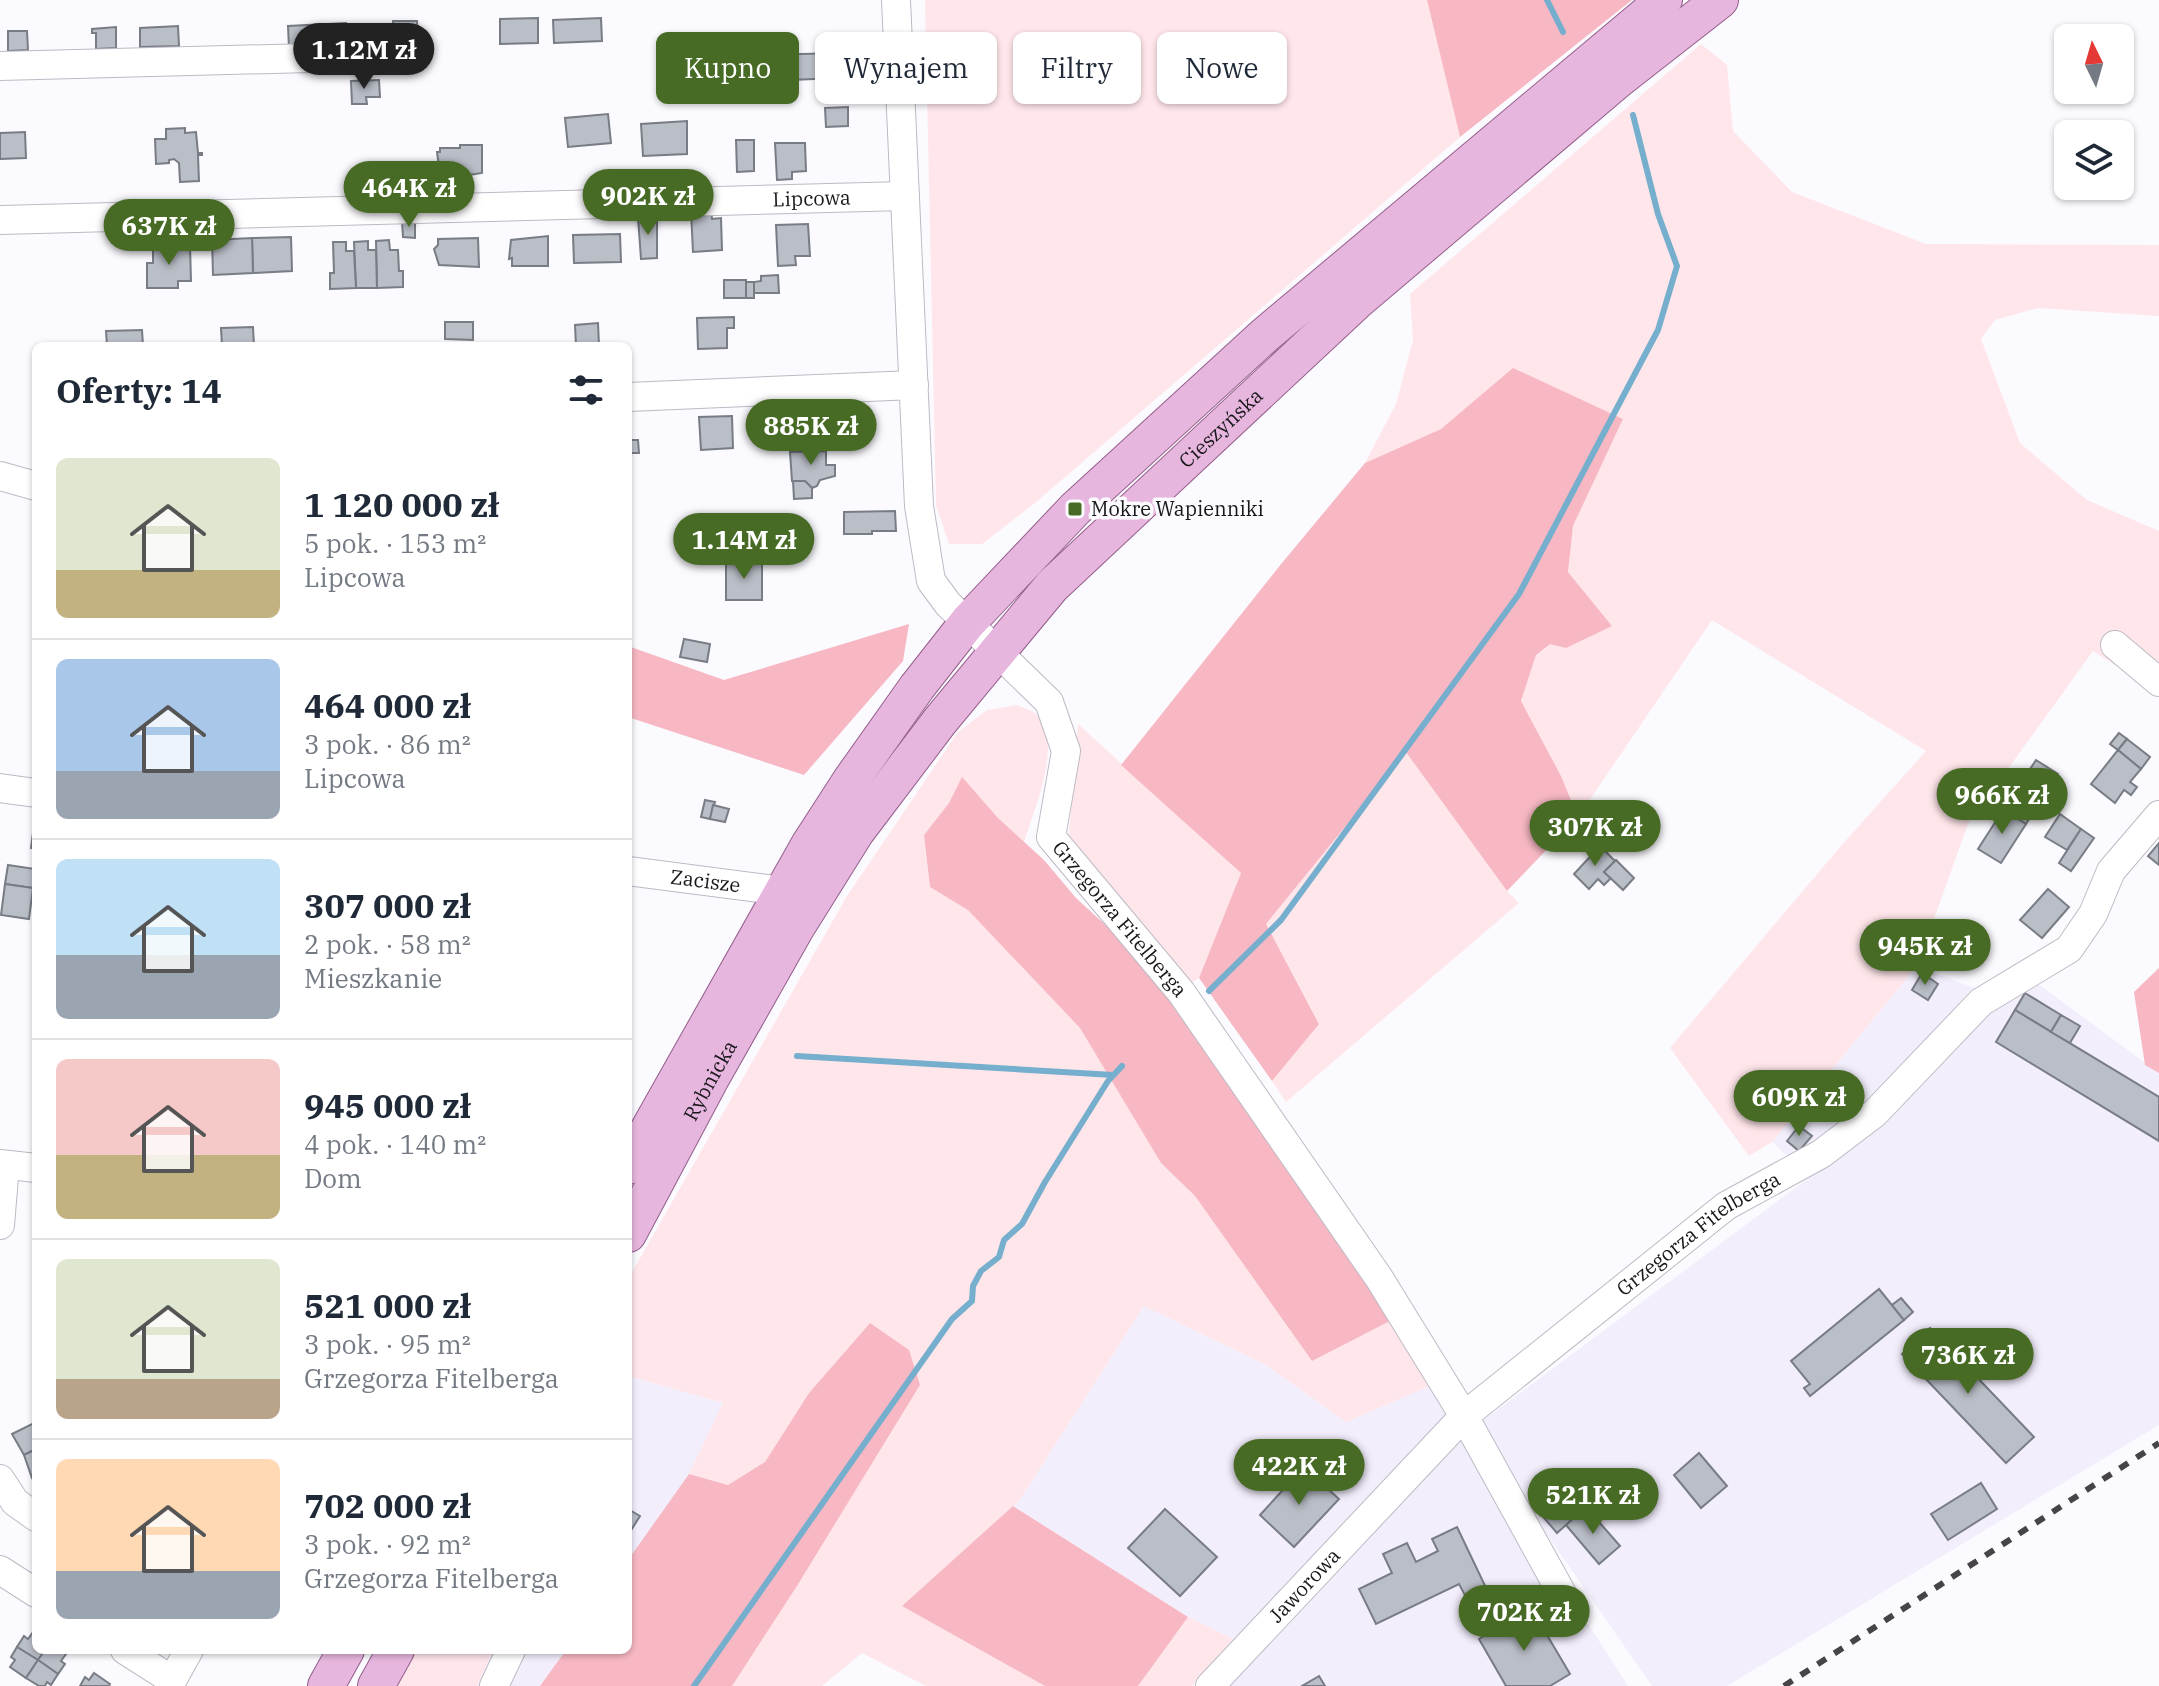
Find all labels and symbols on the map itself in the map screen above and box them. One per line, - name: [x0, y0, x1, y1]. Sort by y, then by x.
- pin: 1.12M zł: [281, 23, 447, 91]
- north arrow: [2054, 24, 2134, 104]
- pin: 464K zł: [335, 161, 483, 229]
- pin: 902K zł: [574, 169, 722, 237]
- street label: Lipcowa: [772, 183, 851, 213]
- pin: 637K zł: [95, 199, 243, 267]
- street label: Cieszyńska: [1173, 382, 1268, 474]
- pin: 885K zł: [737, 399, 885, 467]
- place label: Mokre Wapienniki: [1091, 495, 1264, 522]
- marker: Mokre Wapienniki: [1066, 500, 1084, 518]
- pin: 1.14M zł: [661, 513, 827, 581]
- pin: 966K zł: [1928, 768, 2076, 836]
- pin: 307K zł: [1521, 800, 1669, 868]
- street label: Grzegorza Fitelberga: [1047, 835, 1194, 1003]
- street label: Zacisze: [669, 863, 742, 898]
- pin: 945K zł: [1851, 919, 1999, 987]
- street label: Rybnicka: [677, 1035, 743, 1125]
- pin: 609K zł: [1725, 1070, 1873, 1138]
- street label: Grzegorza Fitelberga: [1611, 1165, 1785, 1302]
- pin: 736K zł: [1894, 1328, 2042, 1396]
- pin: 422K zł: [1225, 1439, 1373, 1507]
- pin: 521K zł: [1519, 1468, 1667, 1536]
- street label: Jaworowa: [1263, 1542, 1346, 1628]
- pin: 702K zł: [1450, 1585, 1598, 1653]

